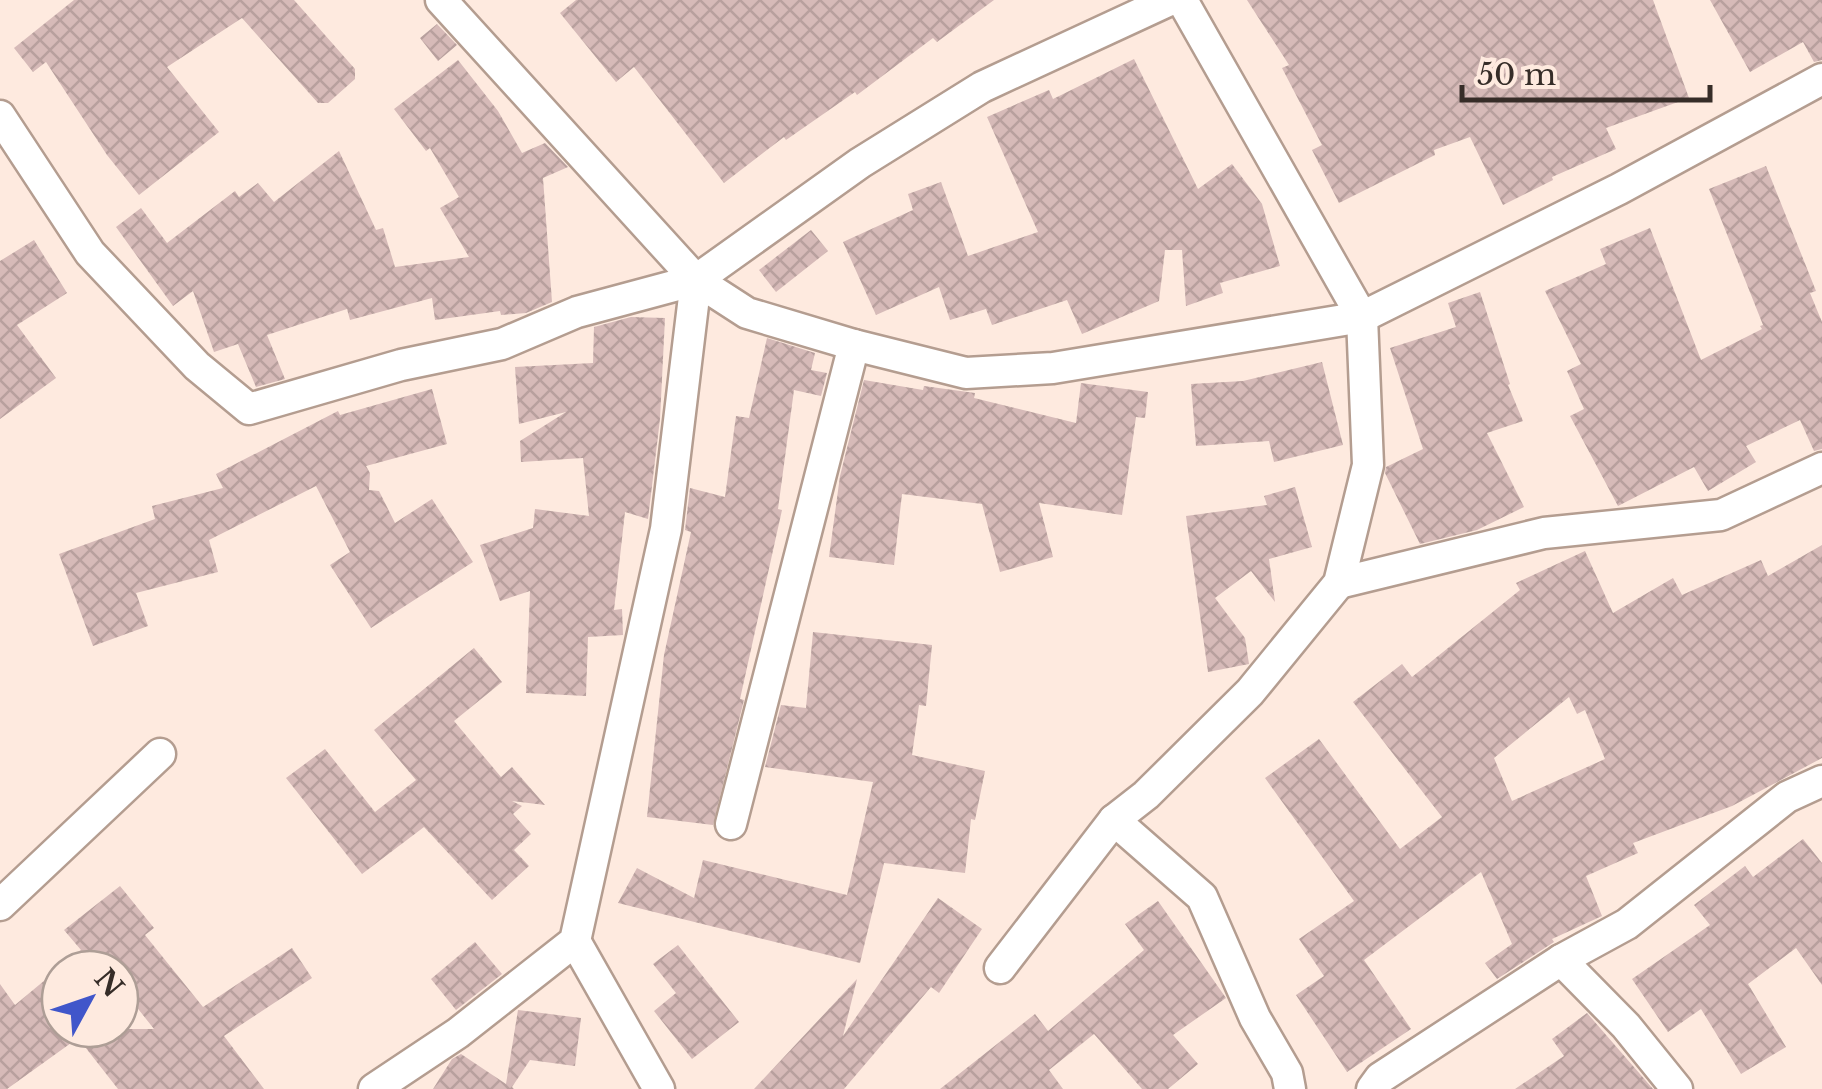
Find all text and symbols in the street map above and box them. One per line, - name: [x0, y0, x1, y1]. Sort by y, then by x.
- scale bar: [1462, 40, 1710, 102]
- text: 50 m: [1477, 56, 1556, 93]
- north arrow: [40, 949, 140, 1049]
- text: N: [87, 962, 131, 1005]

